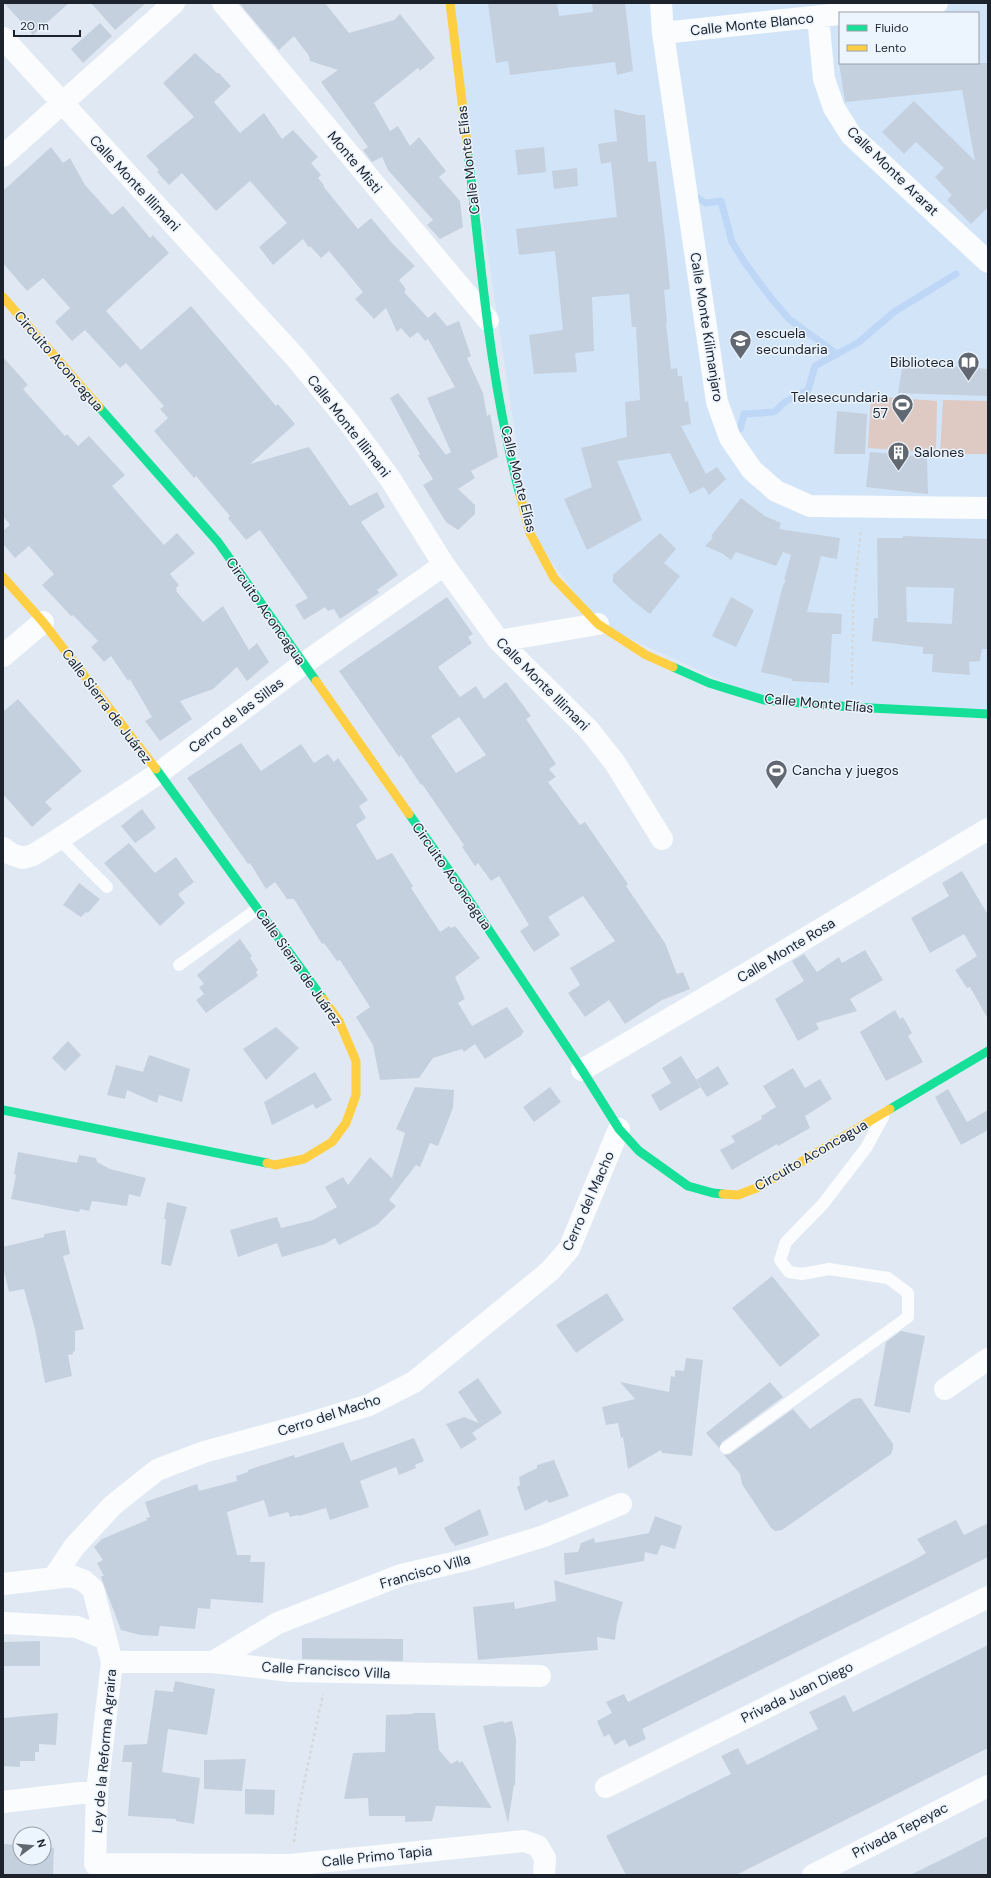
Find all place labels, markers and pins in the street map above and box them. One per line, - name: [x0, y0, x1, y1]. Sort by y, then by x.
- place label: escuela secundaria: [756, 324, 828, 358]
- school or university icon: escuela secundaria: [728, 328, 754, 361]
- library icon: Biblioteca: [956, 349, 982, 382]
- place label: Biblioteca: [890, 353, 954, 371]
- place label: Telesecundaria 57: [791, 388, 888, 422]
- sports icon: Telesecundaria 57: [890, 392, 916, 425]
- building icon: Salones: [885, 439, 911, 472]
- place label: Salones: [914, 443, 964, 461]
- sports icon: Cancha y juegos: [764, 757, 790, 790]
- place label: Cancha y juegos: [792, 761, 899, 779]

